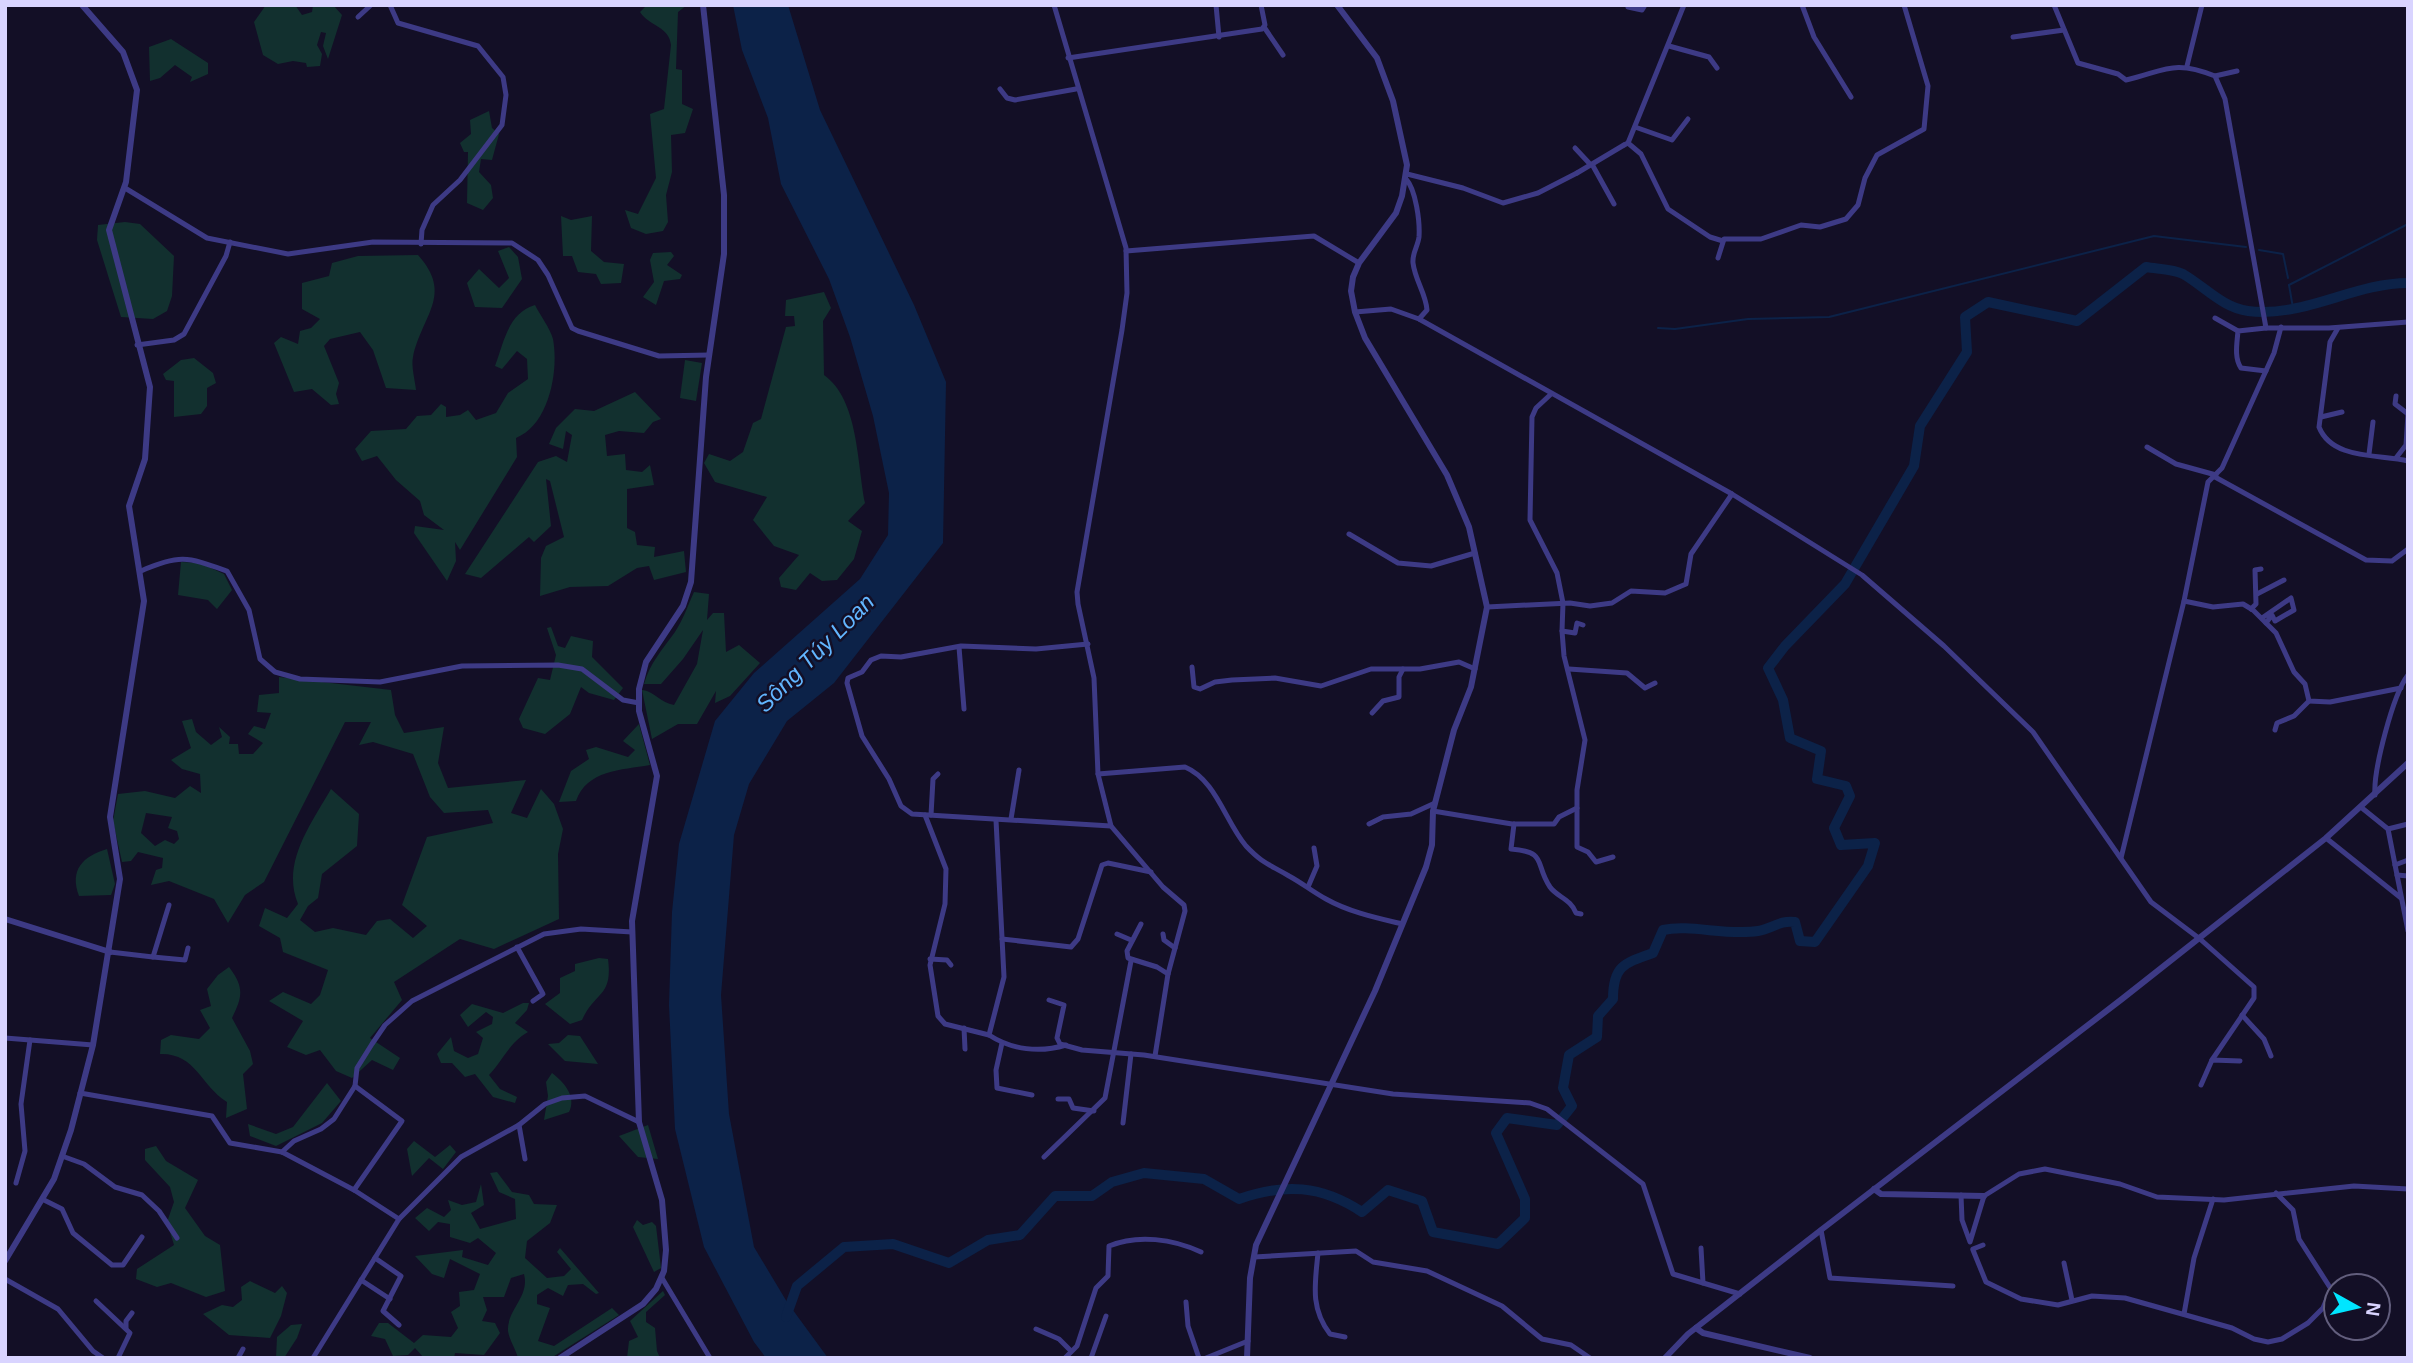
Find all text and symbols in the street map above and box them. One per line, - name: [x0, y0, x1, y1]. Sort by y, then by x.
- water label: Sông Túy Loan: [751, 589, 879, 717]
- north arrow: [2322, 1272, 2392, 1342]
- text: N: [2362, 1301, 2385, 1318]

